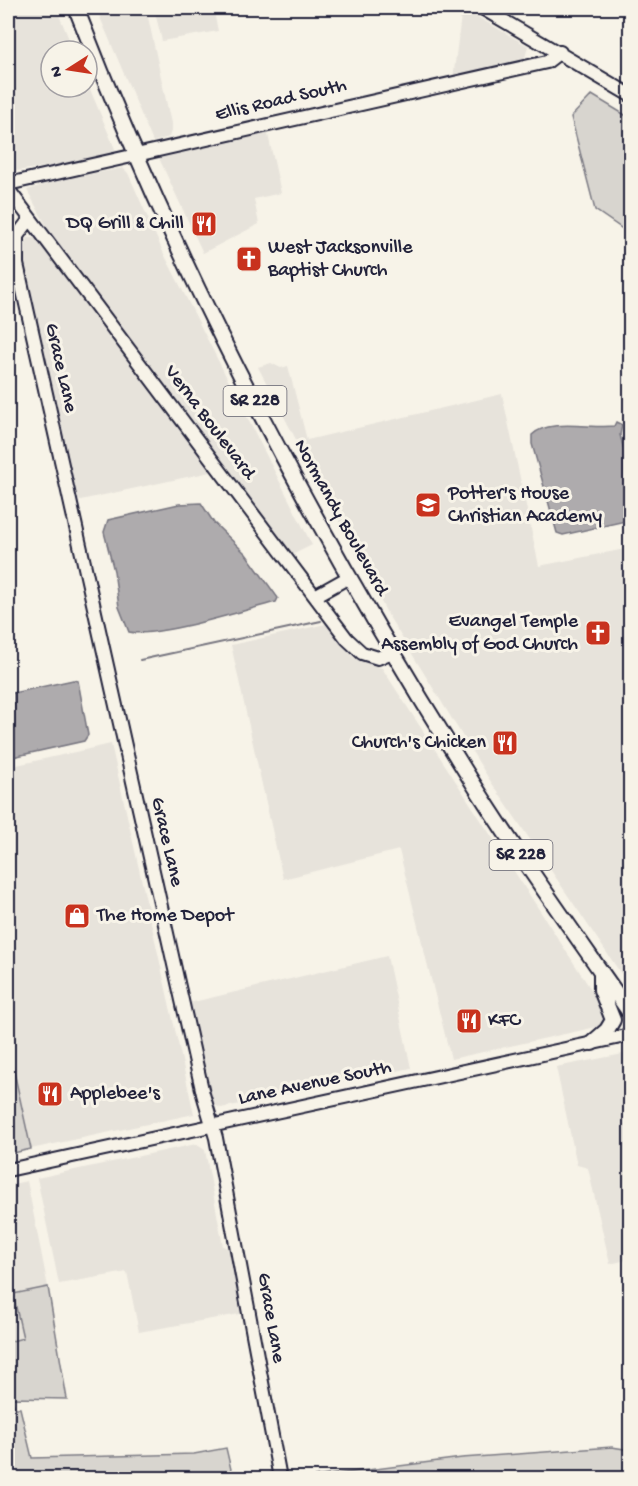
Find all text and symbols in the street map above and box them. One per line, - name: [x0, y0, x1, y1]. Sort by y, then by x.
- north arrow: [39, 39, 99, 99]
- text: N: [47, 64, 68, 78]
- street label: Ellis Road South: [213, 75, 349, 127]
- restaurant icon: DQ Grill & Chill: [189, 209, 219, 239]
- place label: DQ Grill & Chill: [65, 213, 184, 236]
- place label: West Jacksonville Baptist Church: [267, 237, 413, 283]
- church icon: West Jacksonville Baptist Church: [234, 244, 264, 274]
- street label: Grace Lane: [39, 321, 82, 416]
- street label: Verna Boulevard: [158, 360, 261, 487]
- road number: SR 228: [224, 386, 286, 416]
- street label: Normandy Boulevard: [288, 436, 394, 602]
- place label: Potter's House Christian Academy: [447, 483, 602, 529]
- school or university icon: Potter's House Christian Academy: [413, 490, 443, 520]
- place label: Evangel Temple Assembly of God Church: [381, 611, 579, 657]
- church icon: Evangel Temple Assembly of God Church: [583, 618, 613, 648]
- restaurant icon: Church's Chicken: [490, 728, 520, 758]
- place label: Church's Chicken: [352, 732, 486, 755]
- street label: Grace Lane: [145, 795, 188, 890]
- road number: SR 228: [490, 840, 552, 870]
- shop icon: The Home Depot: [62, 901, 92, 931]
- place label: The Home Depot: [96, 905, 235, 928]
- restaurant icon: KFC: [454, 1006, 484, 1036]
- place label: KFC: [488, 1010, 521, 1033]
- street label: Lane Avenue South: [236, 1057, 394, 1111]
- restaurant icon: Applebee's: [35, 1079, 65, 1109]
- place label: Applebee's: [70, 1083, 160, 1106]
- street label: Grace Lane: [251, 1271, 289, 1365]

